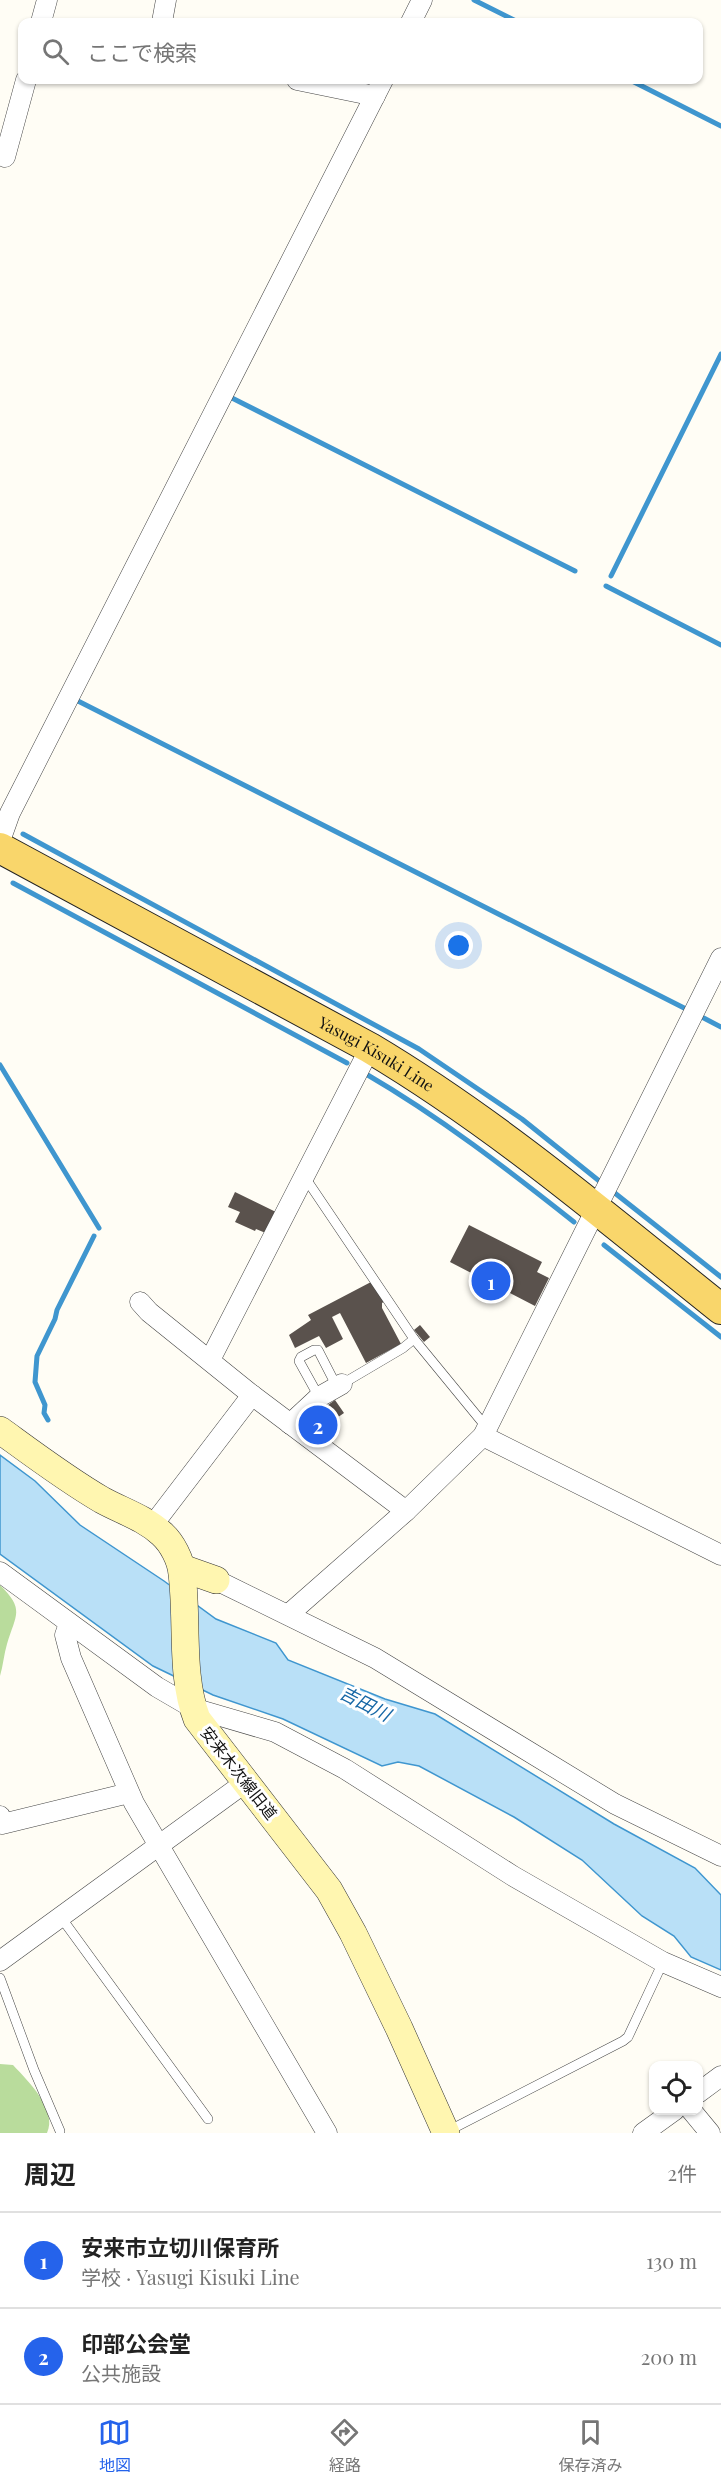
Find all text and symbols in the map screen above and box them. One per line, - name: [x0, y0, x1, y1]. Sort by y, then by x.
- search box: [18, 18, 703, 84]
- icon: search: [39, 35, 72, 68]
- text: ここで検索: [87, 37, 197, 67]
- your location: [444, 931, 473, 960]
- street label: Yasugi Kisuki Line: [314, 1011, 439, 1096]
- pin: 1: [472, 1258, 510, 1304]
- pin: 2: [298, 1402, 338, 1448]
- water label: 吉田川: [336, 1680, 397, 1727]
- street label: 安来木次線旧道: [197, 1722, 282, 1823]
- map controls: [649, 2061, 703, 2115]
- button: locate: [649, 2061, 703, 2115]
- text: 周辺: [24, 2156, 76, 2191]
- text: 2件: [667, 2159, 697, 2186]
- text: 安来市立切川保育所: [81, 2232, 279, 2262]
- text: 1: [40, 2247, 47, 2274]
- text: 130 m: [646, 2247, 697, 2274]
- text: 学校 · Yasugi Kisuki Line: [81, 2263, 300, 2290]
- text: 印部公会堂: [81, 2328, 191, 2358]
- text: 2: [38, 2343, 49, 2370]
- text: 200 m: [641, 2343, 697, 2370]
- text: 公共施設: [81, 2359, 161, 2386]
- tab: 地図: [98, 2416, 131, 2476]
- tab: 経路: [328, 2416, 361, 2476]
- tab: 保存済み: [558, 2416, 622, 2476]

